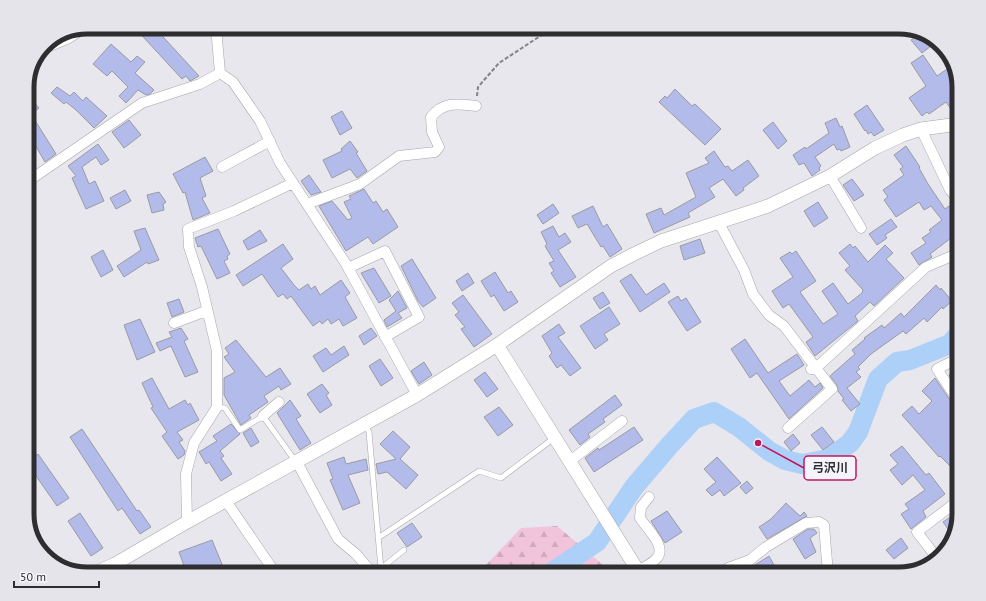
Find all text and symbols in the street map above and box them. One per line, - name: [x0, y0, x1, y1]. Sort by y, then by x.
- callout: 弓沢川: [804, 456, 856, 480]
- text: 弓沢川: [812, 460, 848, 475]
- scale bar: [14, 563, 99, 589]
- text: 50 m: [20, 569, 46, 584]

